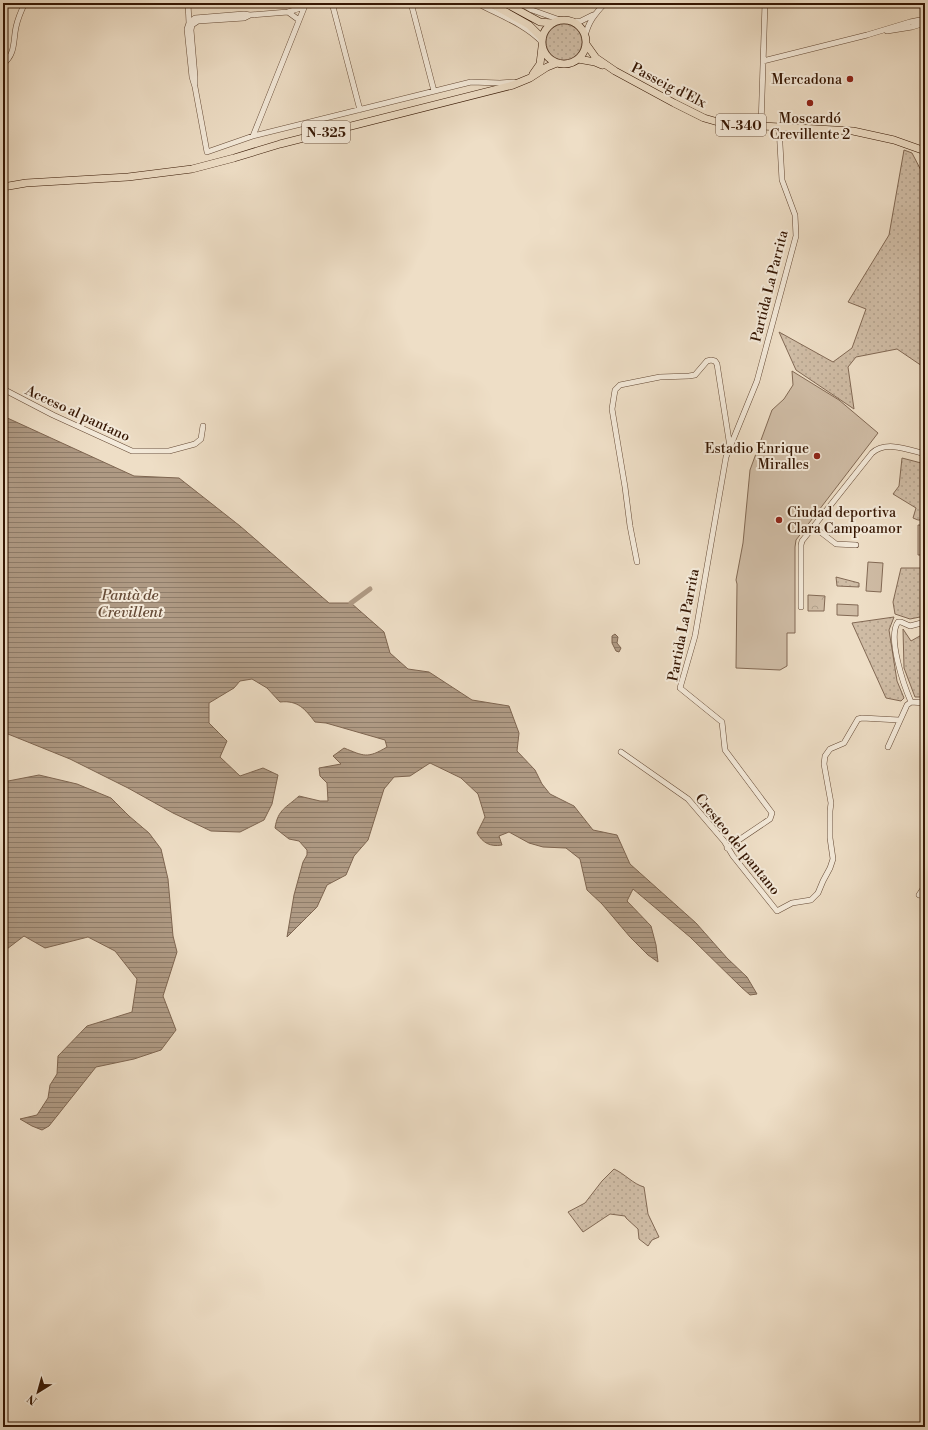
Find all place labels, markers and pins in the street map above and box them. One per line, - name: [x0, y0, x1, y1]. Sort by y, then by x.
- place label: Mercadona: [771, 71, 843, 89]
- marker: Mercadona: [845, 74, 855, 84]
- marker: Moscardó Crevillente 2: [805, 98, 815, 108]
- place label: Moscardó Crevillente 2: [770, 110, 850, 144]
- place label: Estadio Enrique Miralles: [705, 440, 809, 474]
- marker: Estadio Enrique Miralles: [812, 451, 822, 461]
- place label: Ciudad deportiva Clara Campoamor: [787, 504, 902, 538]
- marker: Ciudad deportiva Clara Campoamor: [774, 515, 784, 525]

